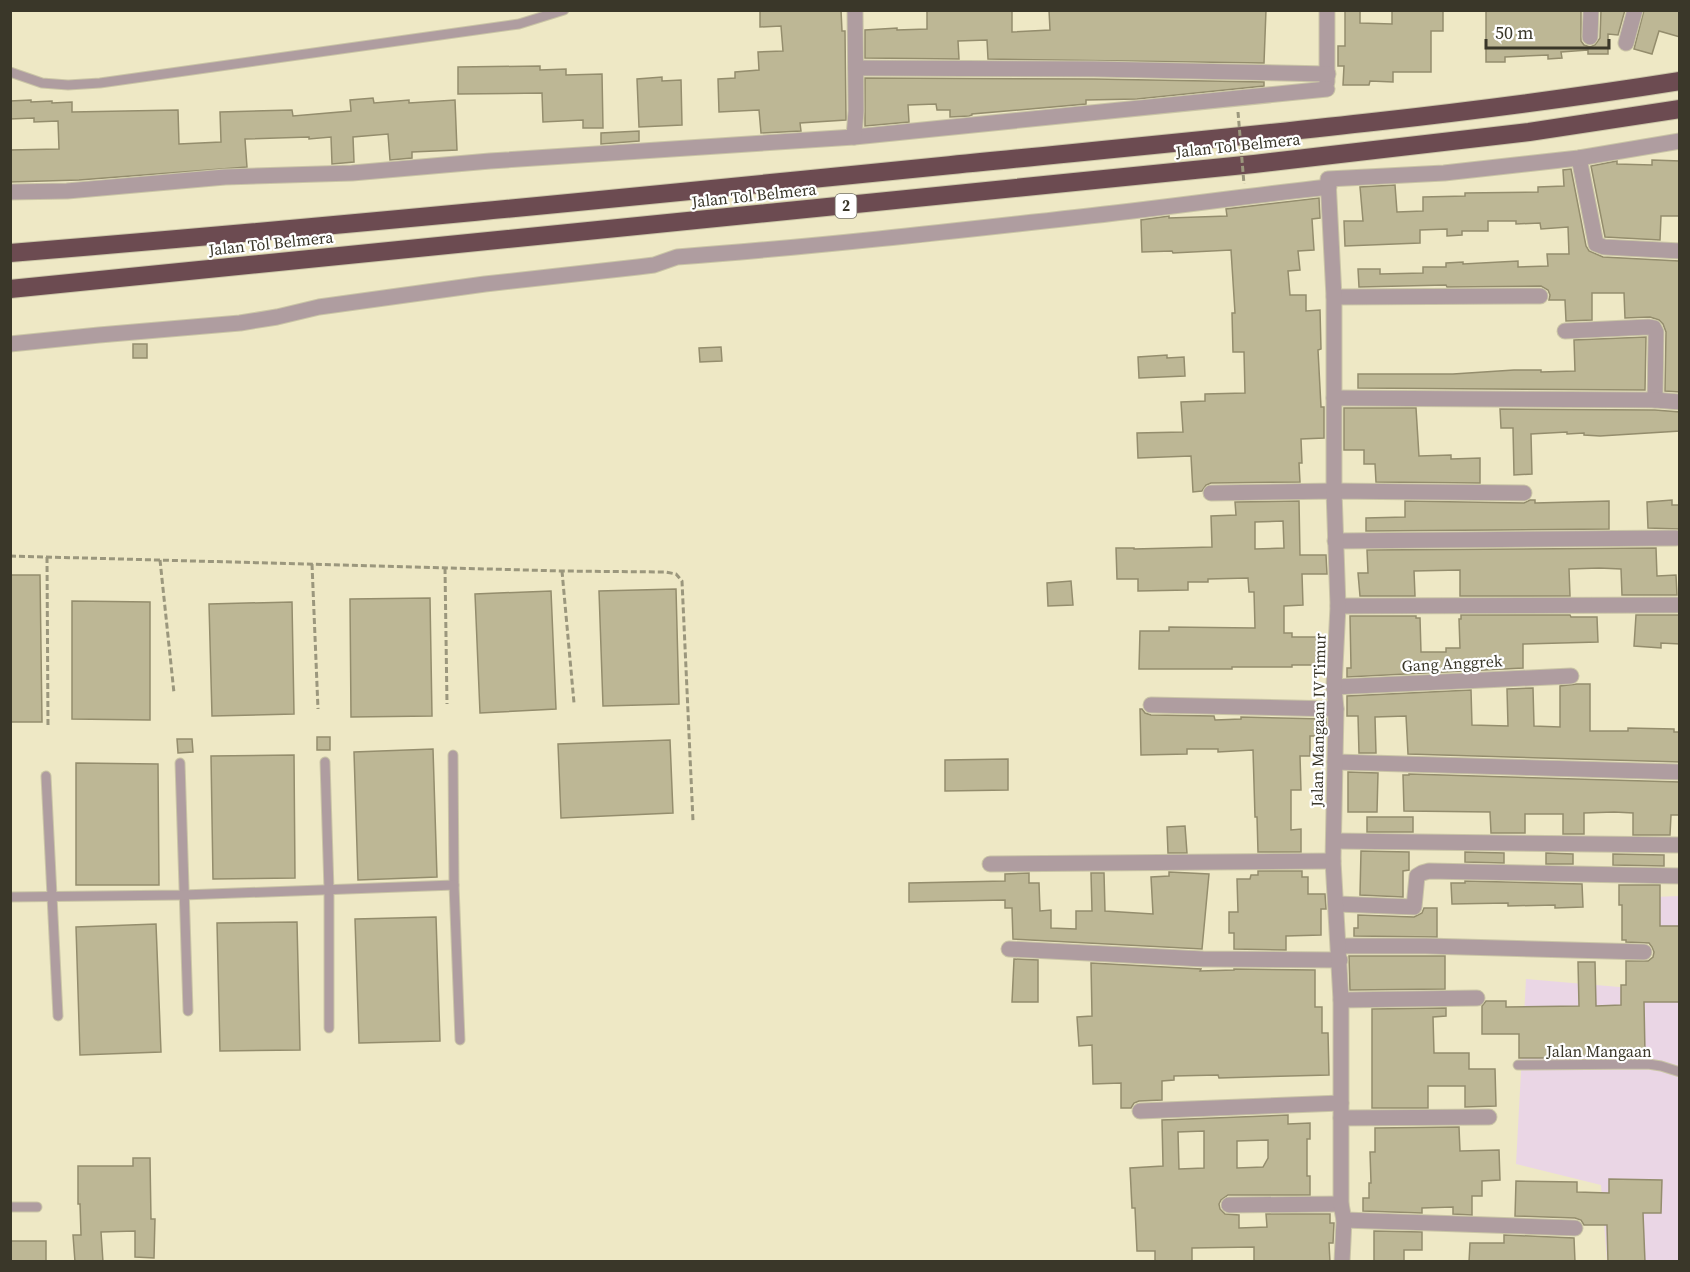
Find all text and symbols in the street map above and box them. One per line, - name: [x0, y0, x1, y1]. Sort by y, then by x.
- scale bar: [1486, 12, 1609, 50]
- text: 50 m: [1495, 20, 1533, 45]
- street label: Jalan Tol Belmera: [1174, 127, 1302, 163]
- street label: Jalan Tol Belmera: [690, 177, 818, 213]
- road number: 2: [836, 194, 856, 218]
- street label: Jalan Tol Belmera: [207, 225, 335, 261]
- street label: Jalan Mangaan IV Timur: [1305, 633, 1331, 808]
- street label: Gang Anggrek: [1401, 649, 1503, 677]
- street label: Jalan Mangaan: [1545, 1040, 1652, 1062]

